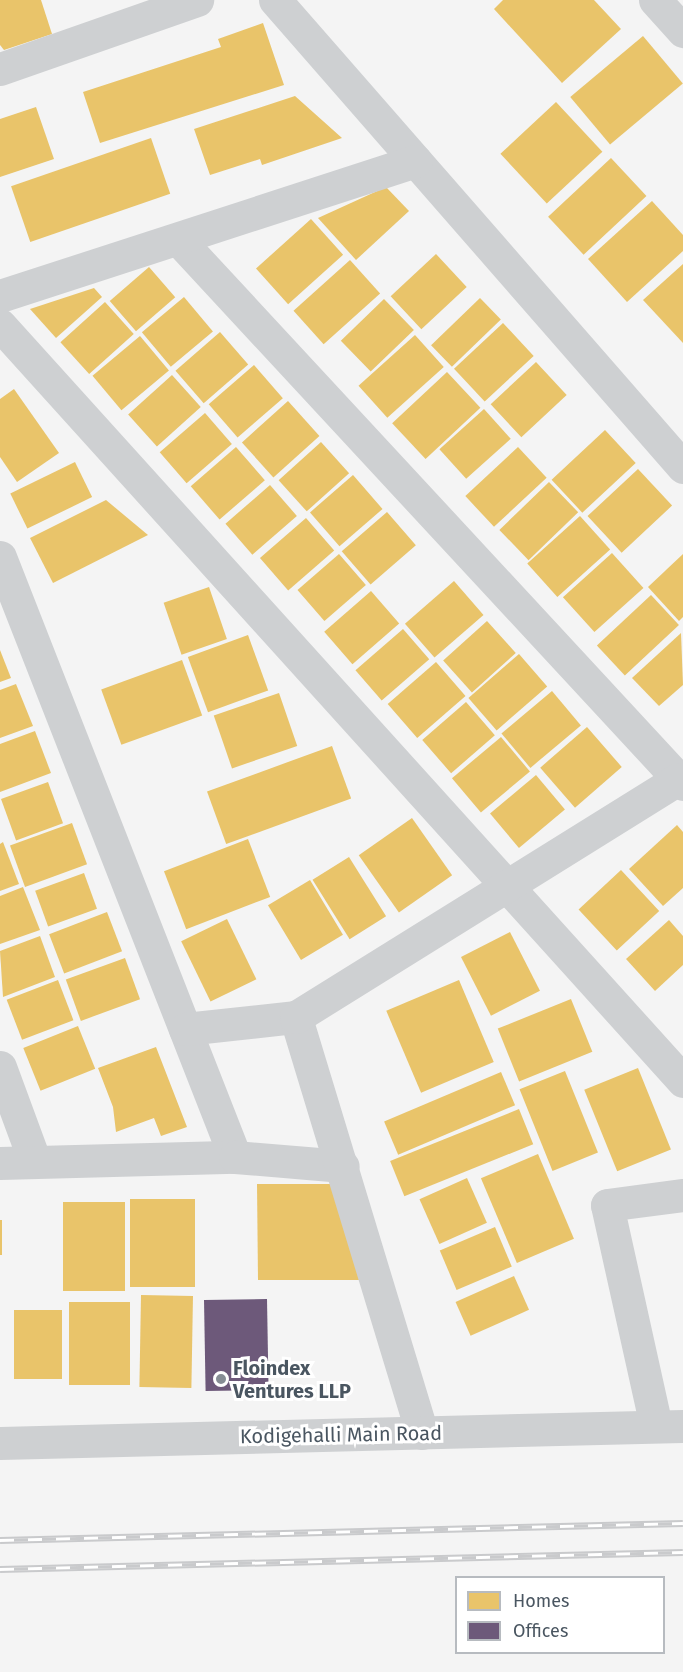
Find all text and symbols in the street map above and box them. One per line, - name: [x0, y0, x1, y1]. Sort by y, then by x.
- place label: Floindex Ventures LLP: [233, 1356, 351, 1403]
- marker: Floindex Ventures LLP: [214, 1372, 228, 1386]
- street label: Kodigehalli Main Road: [240, 1421, 442, 1449]
- legend: [455, 1576, 665, 1654]
- text: Homes: [513, 1590, 569, 1612]
- text: Offices: [513, 1620, 568, 1642]

